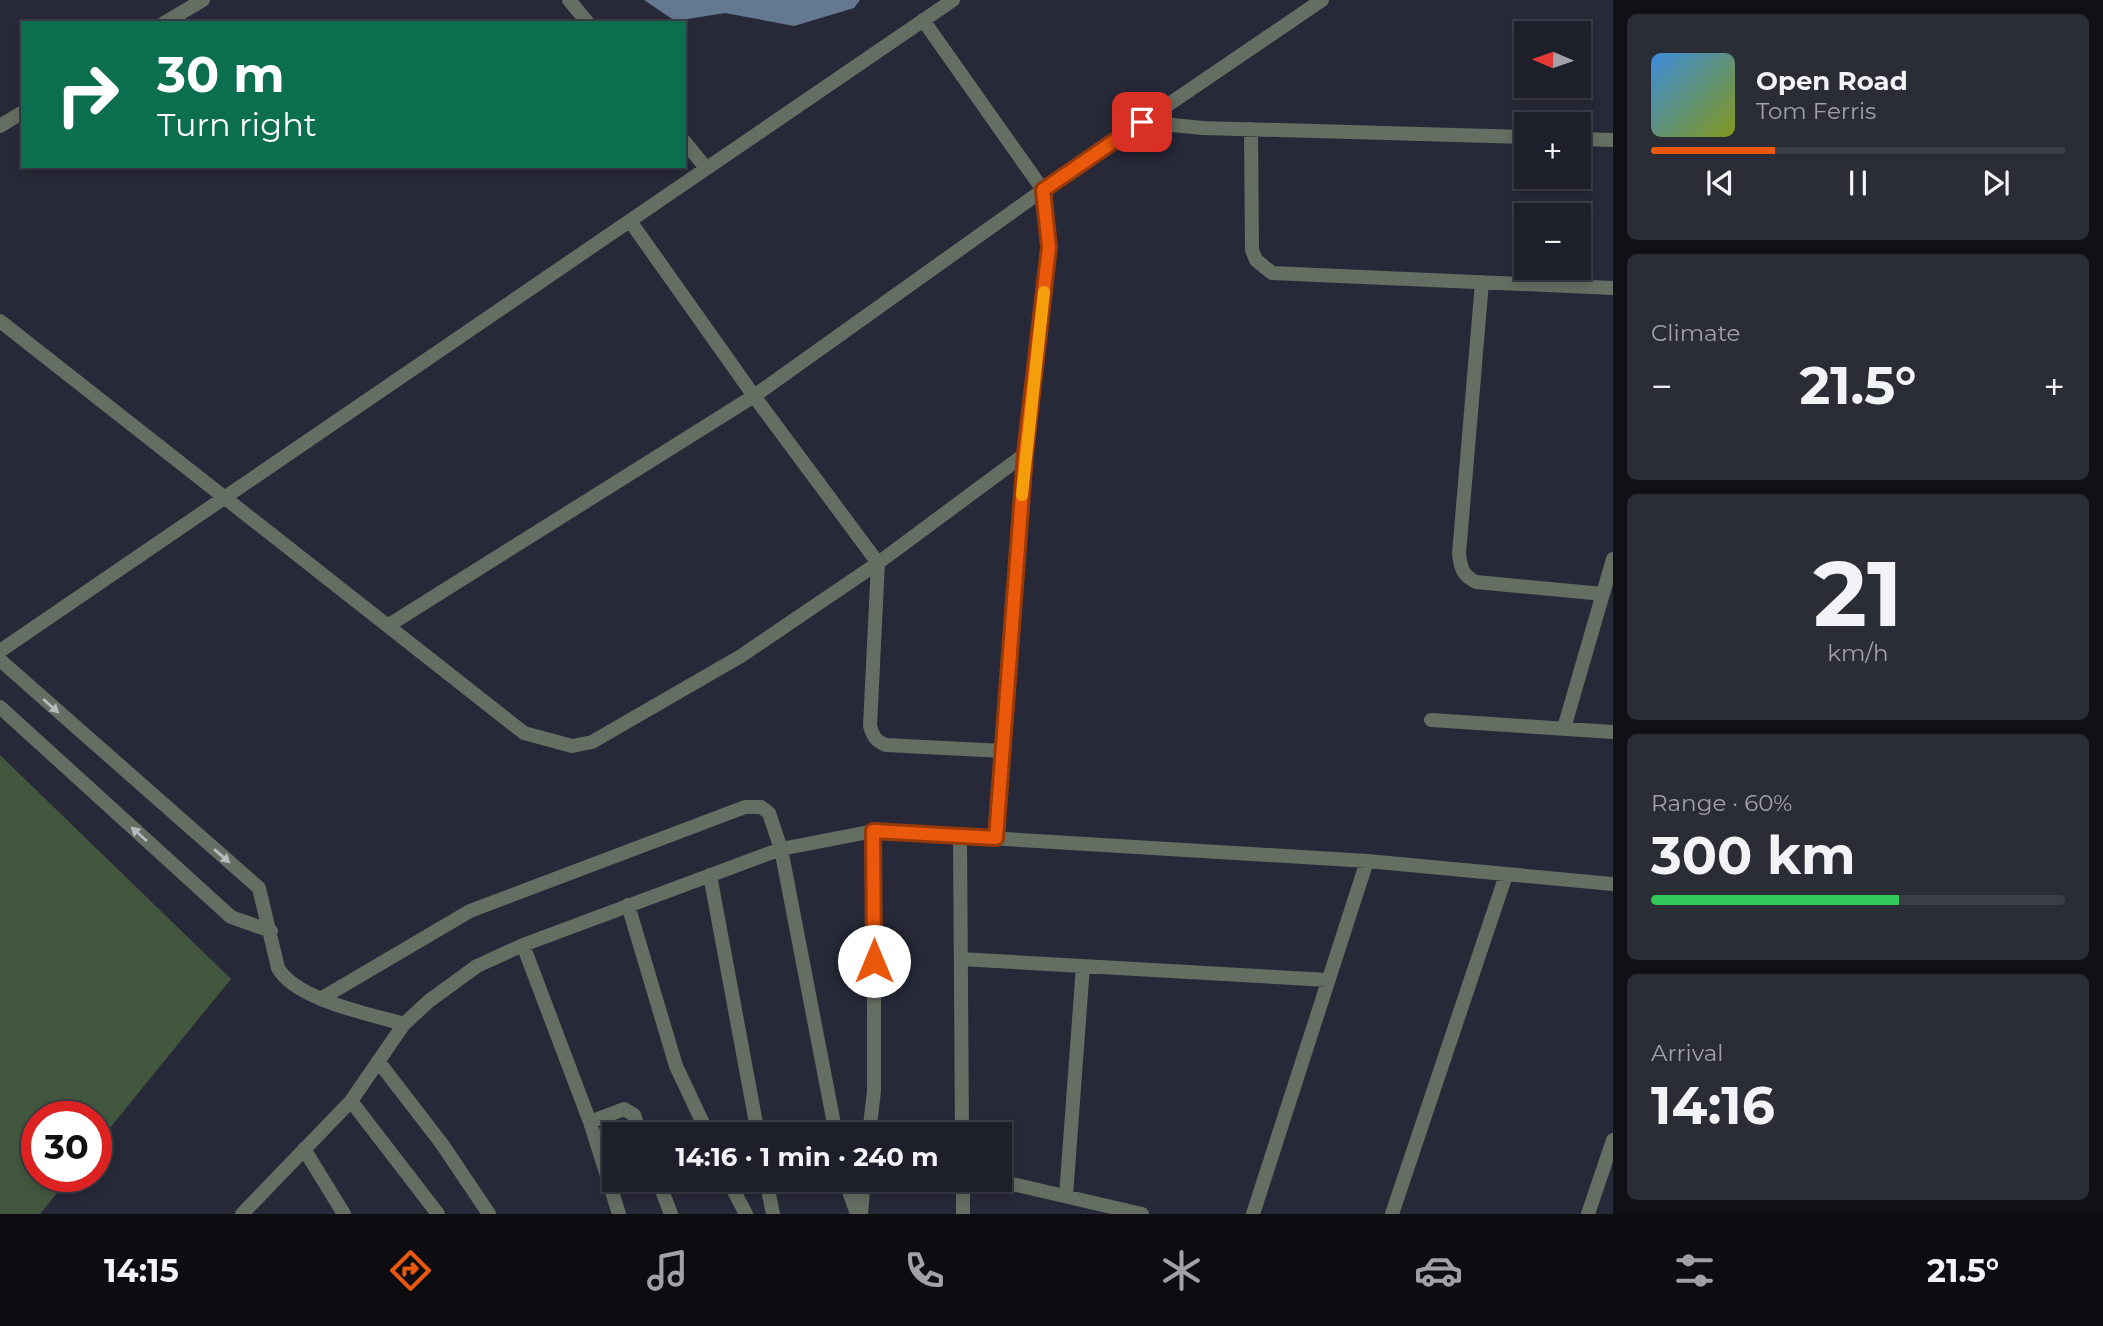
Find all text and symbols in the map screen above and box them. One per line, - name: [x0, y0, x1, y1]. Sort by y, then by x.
- north arrow: [1514, 21, 1591, 98]
- map controls: [1514, 21, 1591, 280]
- text: 30 m: [157, 45, 285, 104]
- icon: right: [42, 49, 133, 140]
- text: Open Road: [1756, 65, 1908, 97]
- pin: [1112, 92, 1172, 152]
- text: Tom Ferris: [1756, 97, 1876, 125]
- icon: arrive: [1123, 103, 1161, 141]
- text: Turn right: [157, 105, 317, 144]
- button: +: [1514, 112, 1591, 189]
- icon: previous: [1701, 164, 1739, 202]
- icon: pause: [1839, 164, 1877, 202]
- icon: next: [1977, 164, 2015, 202]
- button: −: [1514, 203, 1591, 280]
- text: Climate: [1651, 319, 1740, 347]
- text: 21.5°: [1799, 354, 1917, 417]
- text: −: [1651, 363, 1673, 410]
- text: +: [2043, 363, 2065, 410]
- text: 21: [1813, 538, 1903, 649]
- text: km/h: [1827, 639, 1889, 667]
- one-way arrow: [42, 698, 60, 714]
- text: Range · 60%: [1651, 789, 1792, 817]
- text: 300 km: [1651, 824, 1856, 887]
- one-way arrow: [130, 826, 148, 842]
- one-way arrow: [213, 848, 230, 863]
- position arrow: [837, 924, 911, 998]
- text: Arrival: [1651, 1039, 1724, 1067]
- text: 14:16: [1651, 1074, 1775, 1137]
- speed limit sign: 30: [21, 1101, 112, 1192]
- text: 14:16 · 1 min · 240 m: [676, 1141, 938, 1173]
- icon: directions: [386, 1246, 435, 1295]
- icon: music: [643, 1246, 692, 1295]
- icon: phone: [900, 1246, 949, 1295]
- icon: climate: [1157, 1246, 1206, 1295]
- icon: car: [1414, 1246, 1463, 1295]
- icon: filters: [1670, 1246, 1719, 1295]
- text: 14:15: [104, 1251, 179, 1290]
- text: 21.5°: [1927, 1251, 1999, 1290]

